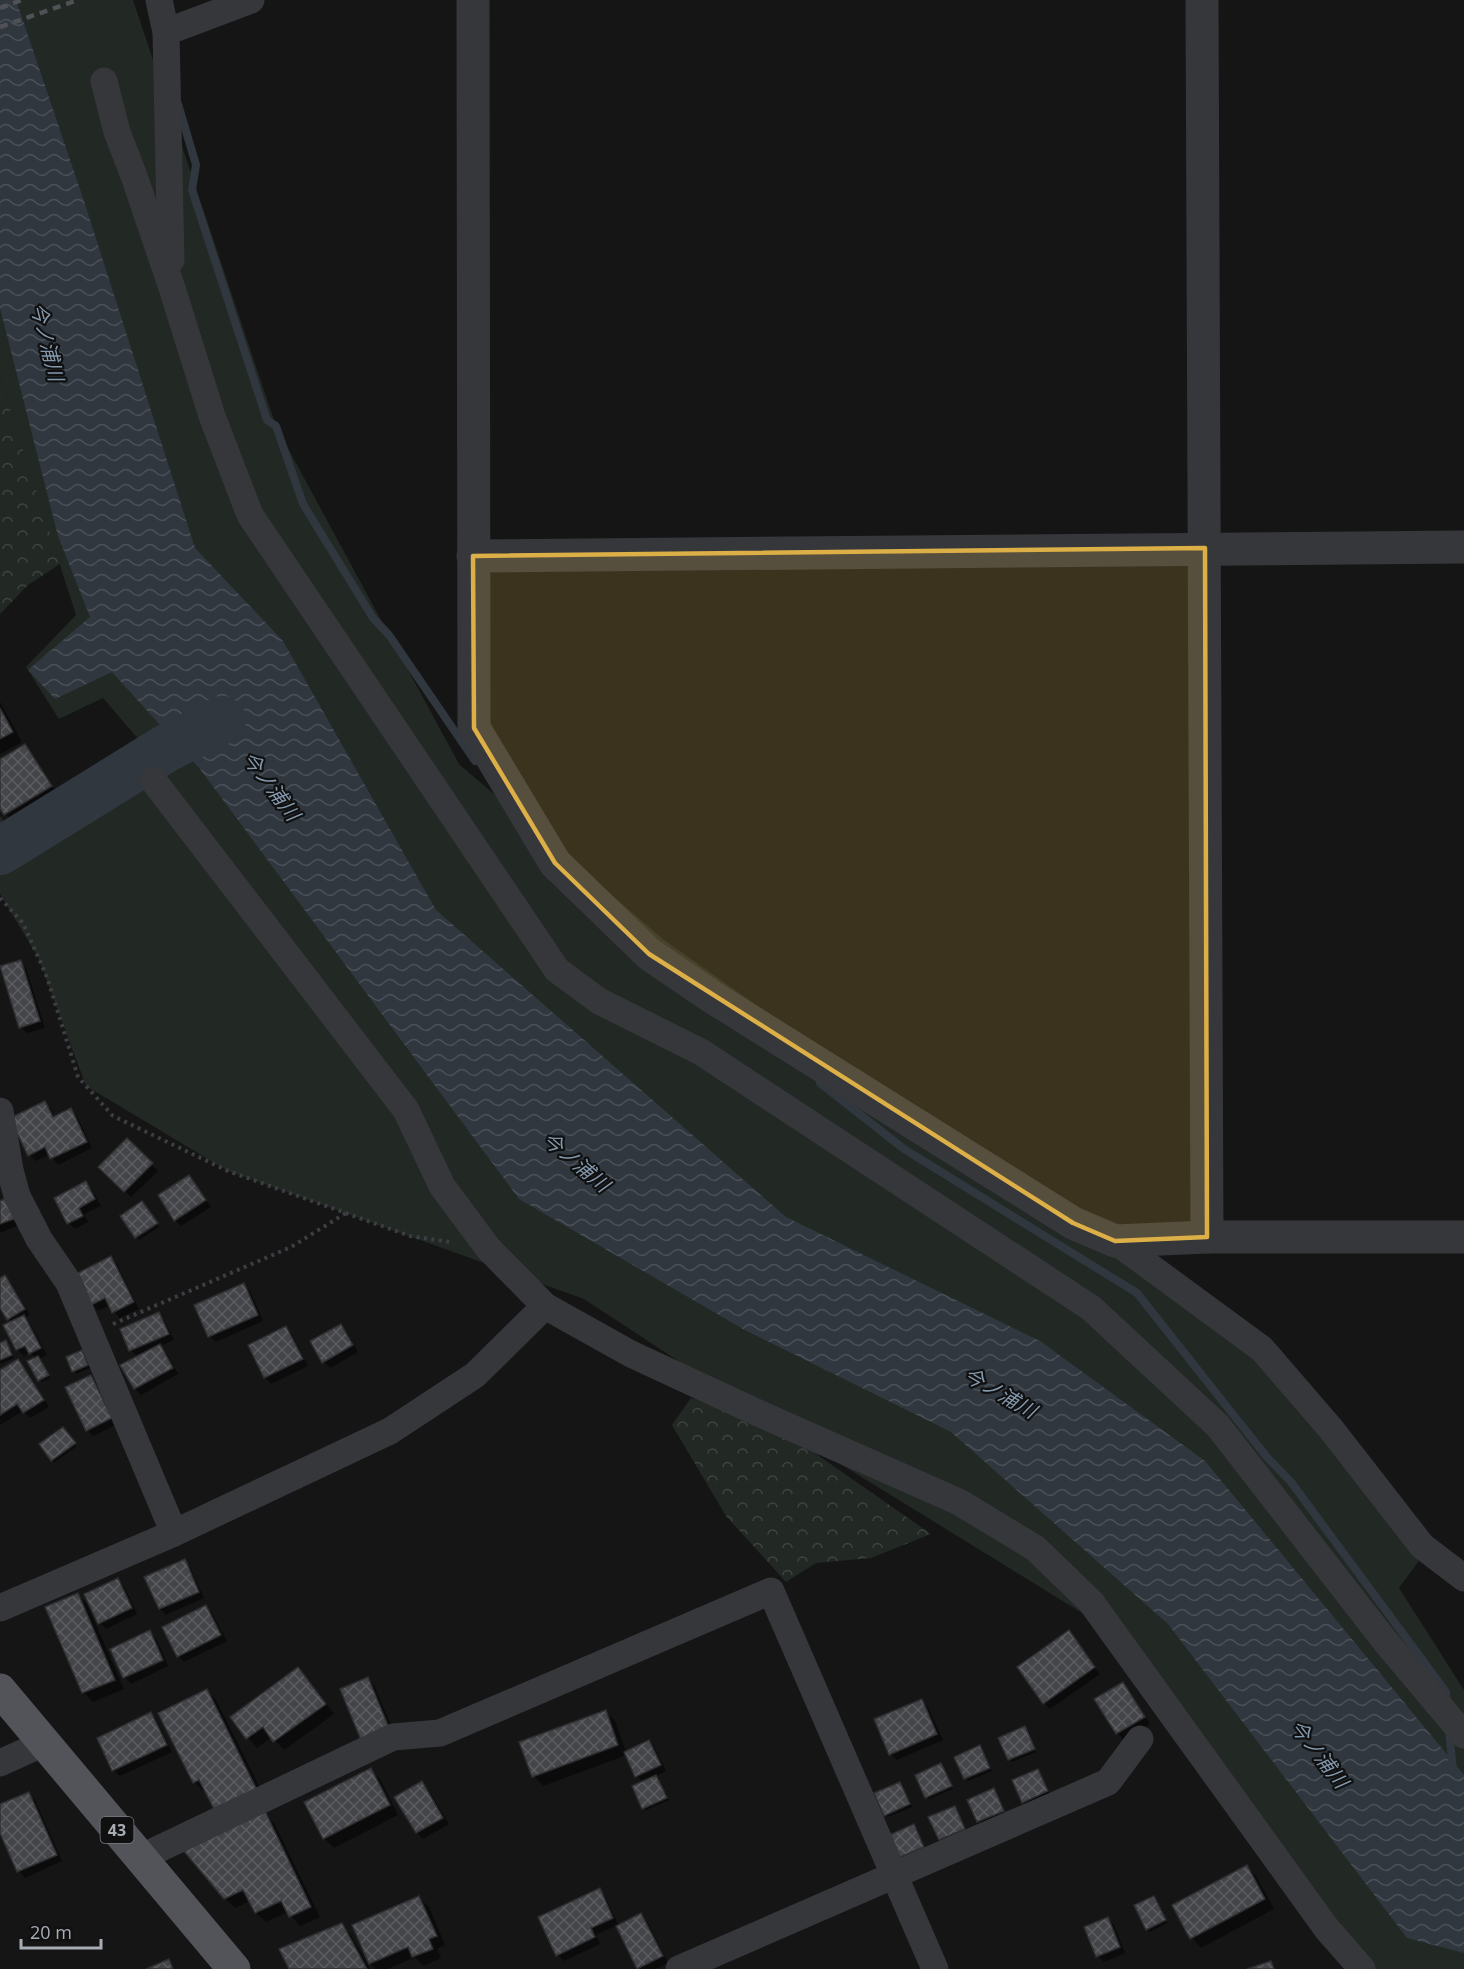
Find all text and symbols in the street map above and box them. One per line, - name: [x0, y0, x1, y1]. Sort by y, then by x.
- water label: 今ノ浦川: [25, 300, 71, 386]
- water label: 今ノ浦川: [237, 746, 307, 827]
- water label: 今ノ浦川: [537, 1126, 617, 1199]
- water label: 今ノ浦川: [959, 1361, 1043, 1425]
- water label: 今ノ浦川: [1284, 1714, 1356, 1795]
- road number: 43: [100, 1817, 134, 1843]
- scale bar: [21, 1912, 100, 1950]
- text: 20 m: [30, 1920, 72, 1944]

